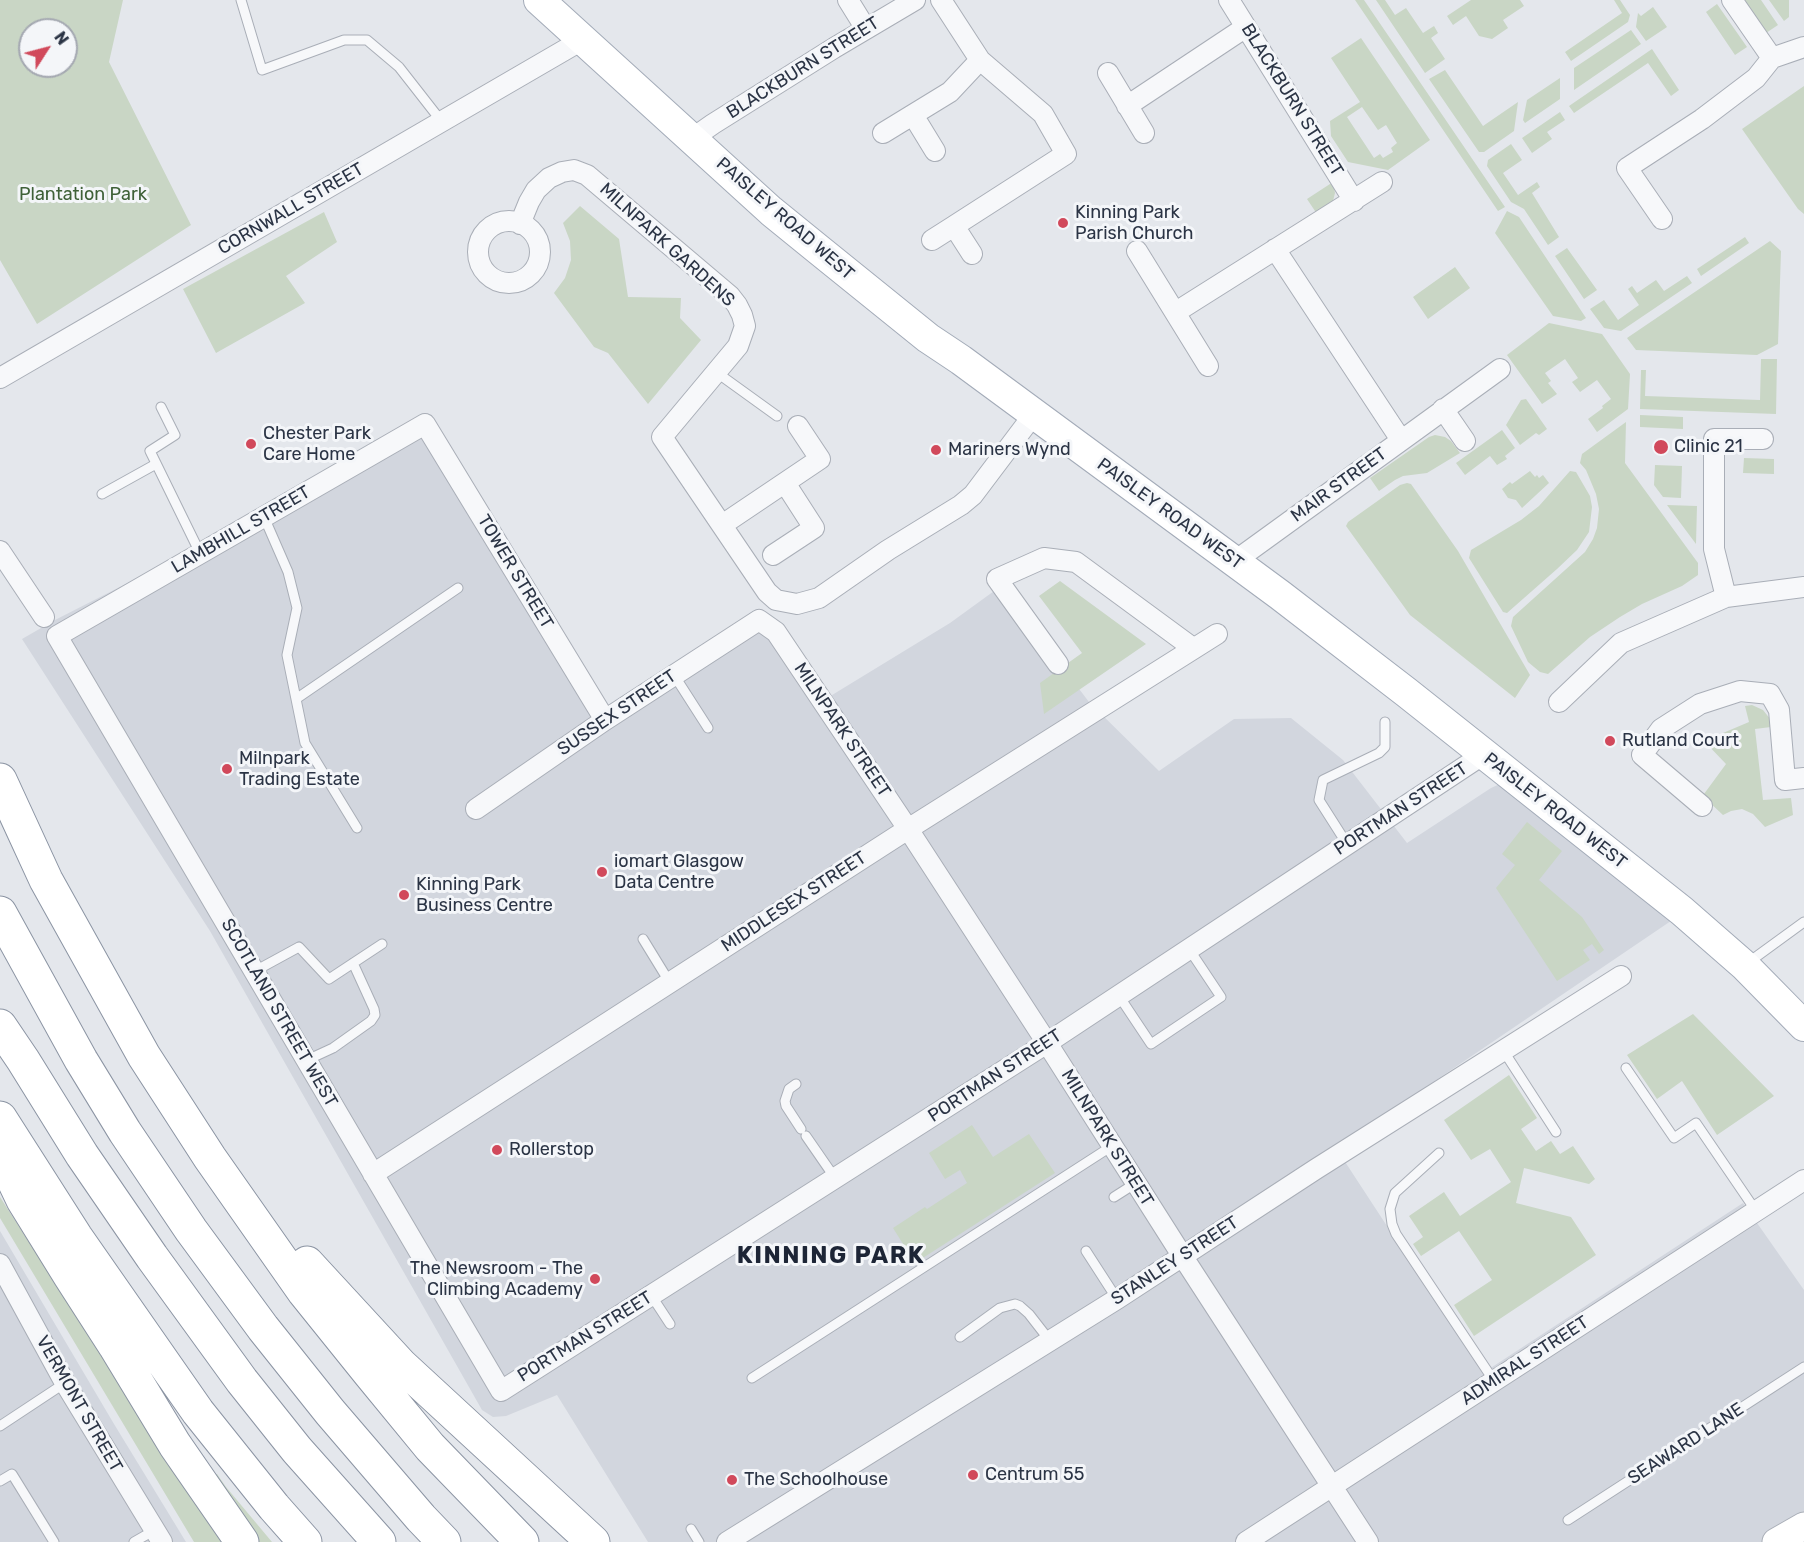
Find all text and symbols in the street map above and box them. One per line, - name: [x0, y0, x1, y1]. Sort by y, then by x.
- street label: BLACKBURN STREET: [723, 12, 883, 124]
- north arrow: [18, 18, 78, 78]
- street label: BLACKBURN STREET: [1236, 20, 1348, 180]
- text: N: [50, 28, 72, 49]
- street label: PAISLEY ROAD WEST: [712, 153, 858, 285]
- street label: CORNWALL STREET: [214, 158, 368, 260]
- street label: MILNPARK GARDENS: [595, 179, 739, 311]
- park label: Plantation Park: [19, 184, 147, 206]
- place label: Kinning Park Parish Church: [1075, 202, 1193, 244]
- marker: Kinning Park Parish Church: [1056, 216, 1070, 230]
- place label: Chester Park Care Home: [263, 423, 371, 466]
- place label: Clinic 21: [1674, 436, 1743, 458]
- marker: Chester Park Care Home: [244, 437, 258, 451]
- marker: Clinic 21: [1652, 438, 1670, 456]
- place label: Mariners Wynd: [948, 439, 1071, 461]
- marker: Mariners Wynd: [929, 443, 943, 457]
- street label: MAIR STREET: [1287, 443, 1391, 527]
- street label: PAISLEY ROAD WEST: [1093, 454, 1247, 574]
- street label: LAMBHILL STREET: [168, 482, 314, 578]
- street label: TOWER STREET: [472, 511, 558, 633]
- street label: MILNPARK STREET: [789, 659, 895, 801]
- street label: SUSSEX STREET: [554, 665, 680, 761]
- place label: Rutland Court: [1622, 730, 1739, 752]
- marker: Rutland Court: [1603, 734, 1617, 748]
- place label: Milnpark Trading Estate: [239, 748, 360, 790]
- street label: PAISLEY ROAD WEST: [1479, 748, 1631, 874]
- street label: PORTMAN STREET: [1330, 758, 1472, 860]
- marker: Milnpark Trading Estate: [220, 762, 234, 776]
- street label: MIDDLESEX STREET: [717, 847, 871, 957]
- place label: iomart Glasgow Data Centre: [614, 851, 744, 894]
- marker: iomart Glasgow Data Centre: [595, 865, 609, 879]
- place label: Kinning Park Business Centre: [416, 874, 553, 916]
- marker: Kinning Park Business Centre: [397, 888, 411, 902]
- street label: SCOTLAND STREET WEST: [216, 915, 342, 1111]
- street label: PORTMAN STREET: [924, 1025, 1066, 1127]
- street label: MILNPARK STREET: [1056, 1066, 1158, 1210]
- place label: Rollerstop: [509, 1139, 594, 1161]
- marker: Rollerstop: [490, 1143, 504, 1157]
- street label: STANLEY STREET: [1107, 1212, 1243, 1310]
- district label: KINNING PARK: [737, 1242, 925, 1270]
- place label: The Newsroom - The Climbing Academy: [410, 1258, 583, 1300]
- marker: The Newsroom - The Climbing Academy: [588, 1272, 602, 1286]
- street label: PORTMAN STREET: [514, 1287, 656, 1387]
- street label: ADMIRAL STREET: [1457, 1312, 1593, 1410]
- street label: VERMONT STREET: [31, 1332, 127, 1476]
- street label: SEAWARD LANE: [1624, 1398, 1748, 1490]
- place label: Centrum 55: [985, 1464, 1084, 1486]
- marker: Centrum 55: [966, 1468, 980, 1482]
- place label: The Schoolhouse: [744, 1469, 888, 1491]
- marker: The Schoolhouse: [725, 1473, 739, 1487]

